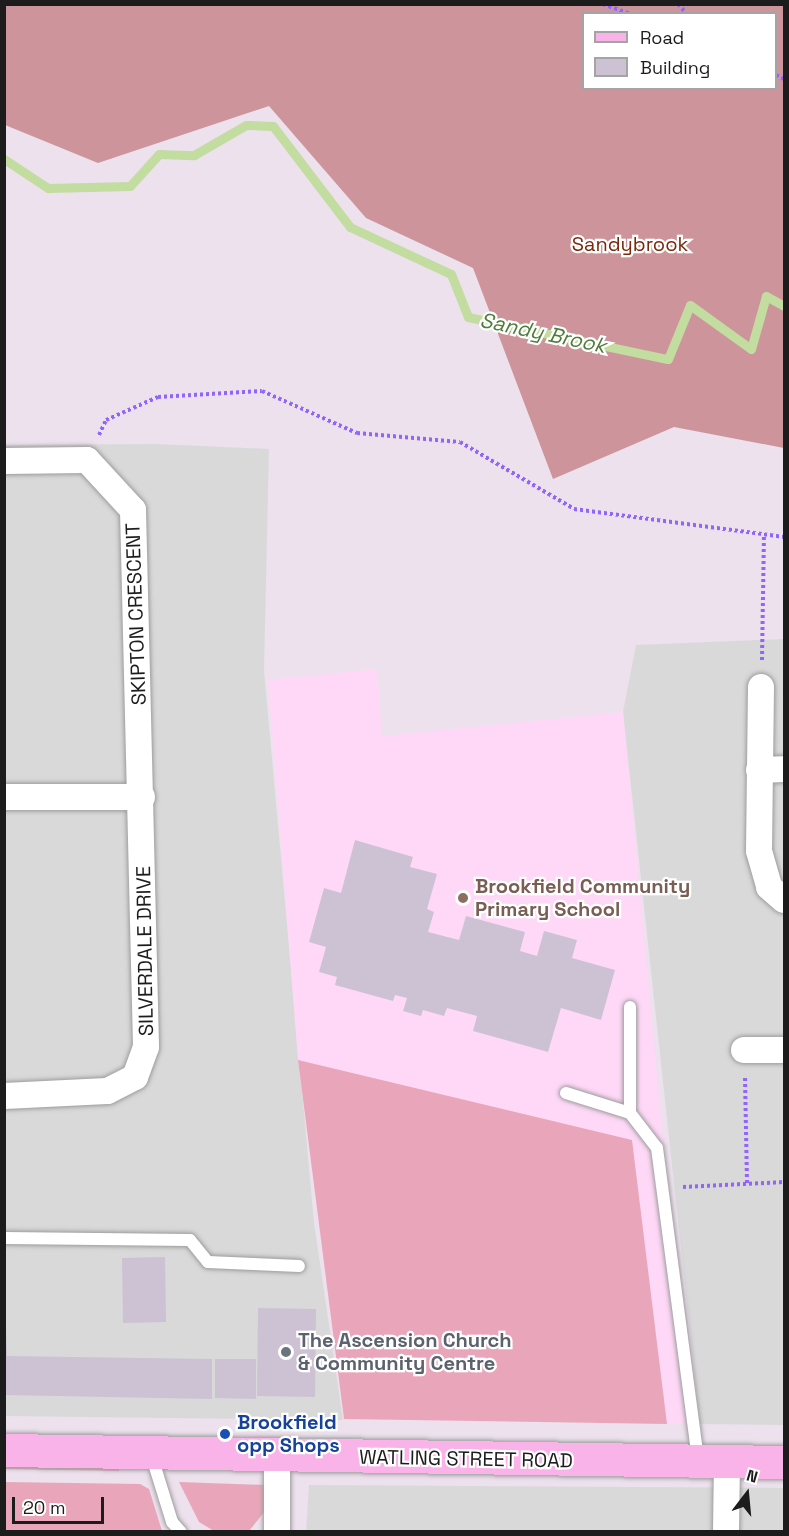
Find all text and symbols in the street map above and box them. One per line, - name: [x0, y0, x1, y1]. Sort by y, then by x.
- legend: [582, 12, 777, 90]
- text: Road: [640, 26, 684, 49]
- text: Building: [640, 56, 710, 79]
- park label: Sandybrook: [572, 232, 688, 256]
- water label: Sandy Brook: [478, 307, 608, 359]
- street label: SKIPTON CRESCENT: [121, 522, 151, 706]
- street label: SILVERDALE DRIVE: [132, 866, 158, 1036]
- place label: Brookfield Community Primary School: [475, 874, 690, 921]
- marker: Brookfield Community Primary School: [456, 891, 470, 905]
- place label: The Ascension Church & Community Centre: [298, 1328, 512, 1375]
- marker: The Ascension Church & Community Centre: [279, 1345, 293, 1359]
- place label: Brookfield opp Shops: [237, 1410, 340, 1457]
- marker: Brookfield opp Shops: [218, 1427, 232, 1441]
- street label: WATLING STREET ROAD: [359, 1445, 573, 1473]
- north arrow: [717, 1464, 777, 1524]
- text: N: [744, 1465, 760, 1488]
- scale bar: [15, 1485, 106, 1523]
- text: 20 m: [23, 1496, 66, 1519]

